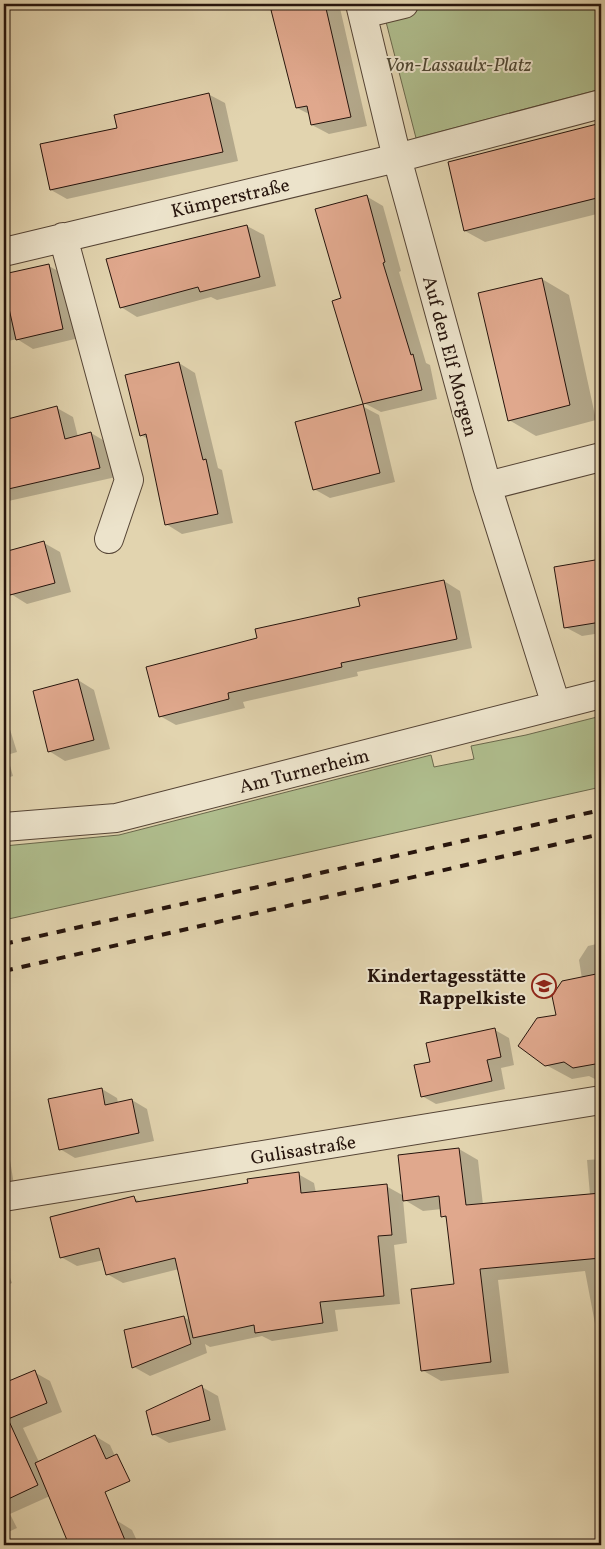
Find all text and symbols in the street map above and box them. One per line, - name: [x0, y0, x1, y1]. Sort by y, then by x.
- park label: Von-Lassaulx-Platz: [385, 53, 532, 79]
- street label: Kümperstraße: [169, 173, 292, 225]
- street label: Auf den Elf Morgen: [415, 273, 483, 440]
- street label: Am Turnerheim: [237, 743, 373, 801]
- place label: Kindertagesstätte Rappelkiste: [367, 964, 526, 1012]
- school or university icon: Kindertagesstätte Rappelkiste: [531, 973, 557, 999]
- street label: Gulisastraße: [249, 1130, 358, 1172]

